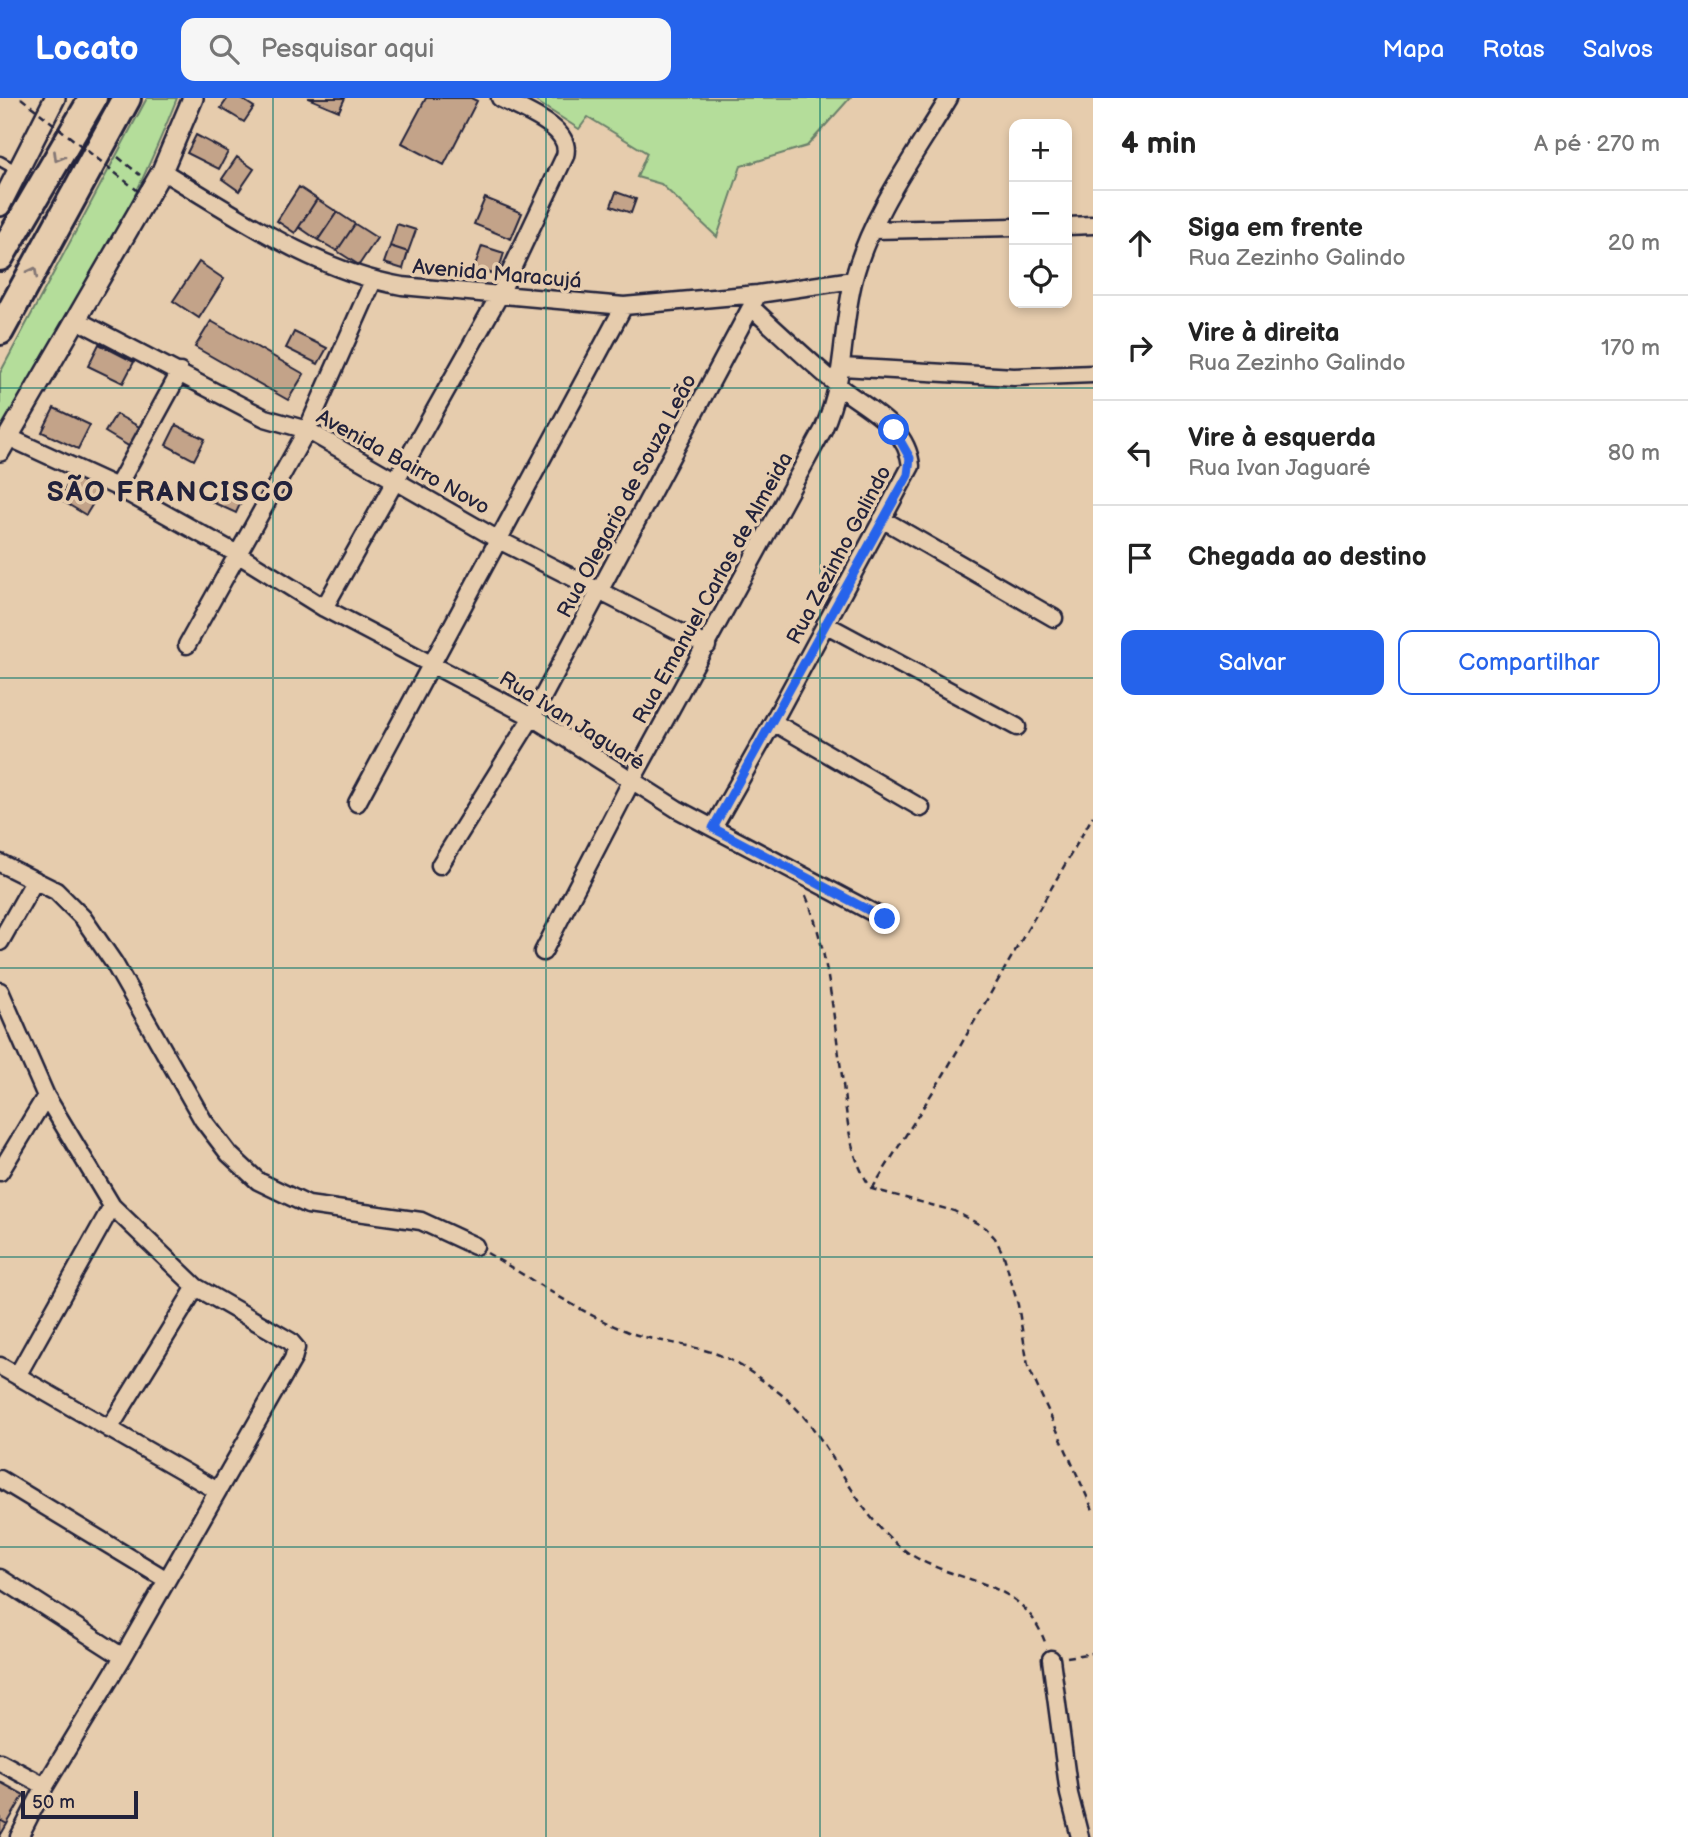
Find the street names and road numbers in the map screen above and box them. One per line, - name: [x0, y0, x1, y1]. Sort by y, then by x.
- street label: Avenida Maracujá: [411, 254, 583, 294]
- street label: Rua Olegario de Souza Leão: [552, 370, 702, 622]
- street label: Avenida Bairro Novo: [312, 404, 494, 520]
- street label: Rua Emanuel Carlos de Almeida: [628, 448, 798, 728]
- street label: Rua Zezinho Galindo: [781, 461, 897, 649]
- street label: Rua Ivan Jaguaré: [495, 666, 650, 776]

